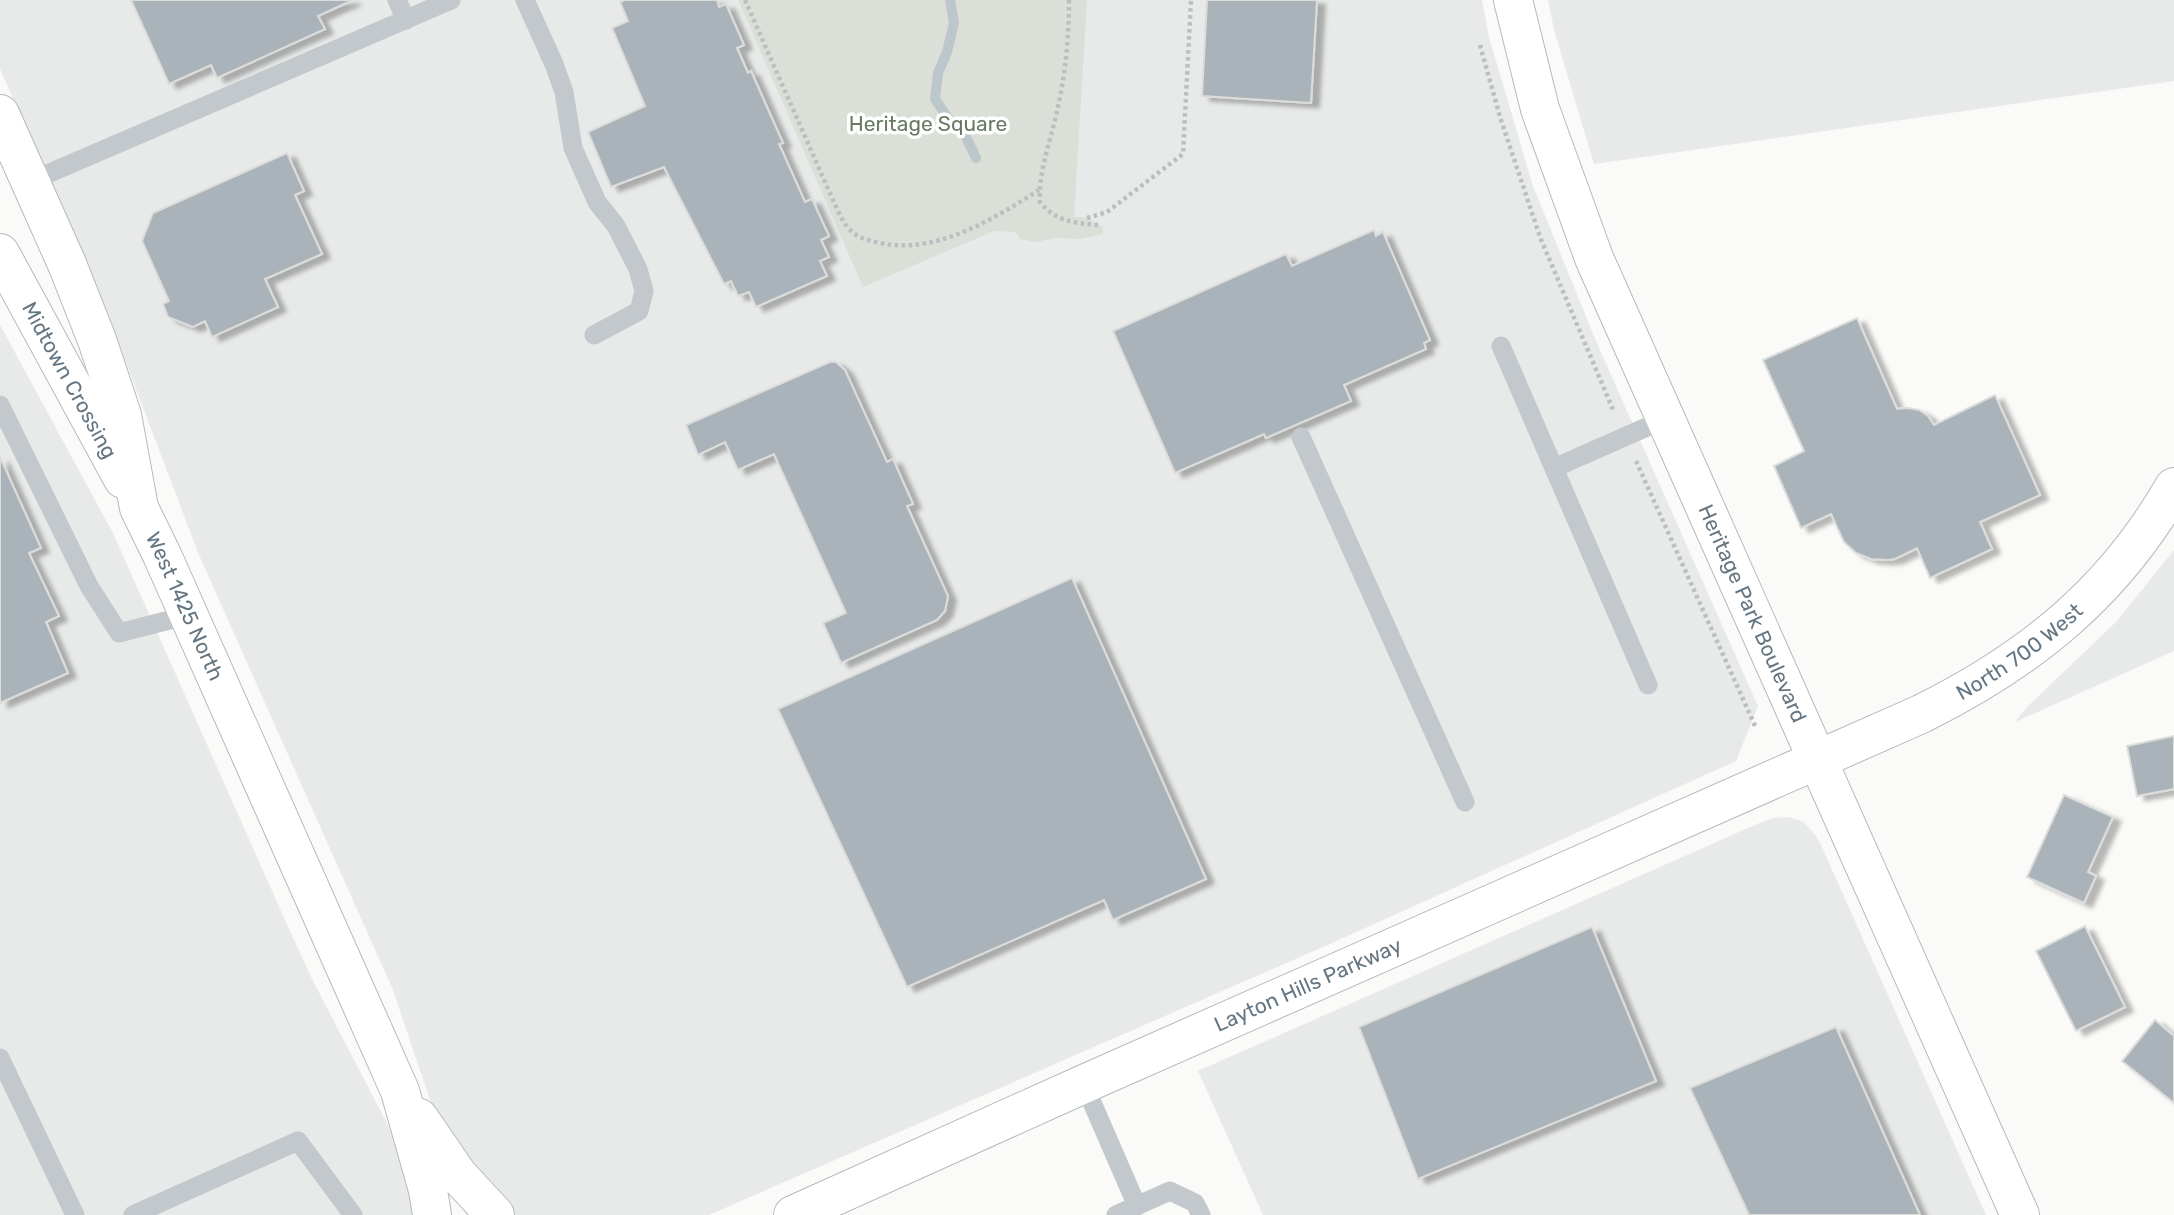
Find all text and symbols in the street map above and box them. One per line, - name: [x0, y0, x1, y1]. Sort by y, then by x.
- park label: Heritage Square: [849, 111, 1007, 136]
- street label: Midtown Crossing: [17, 297, 122, 463]
- street label: Heritage Park Boulevard: [1693, 500, 1812, 726]
- street label: West 1425 North: [141, 528, 229, 684]
- street label: North 700 West: [1952, 598, 2088, 705]
- street label: Layton Hills Parkway: [1210, 932, 1406, 1037]

